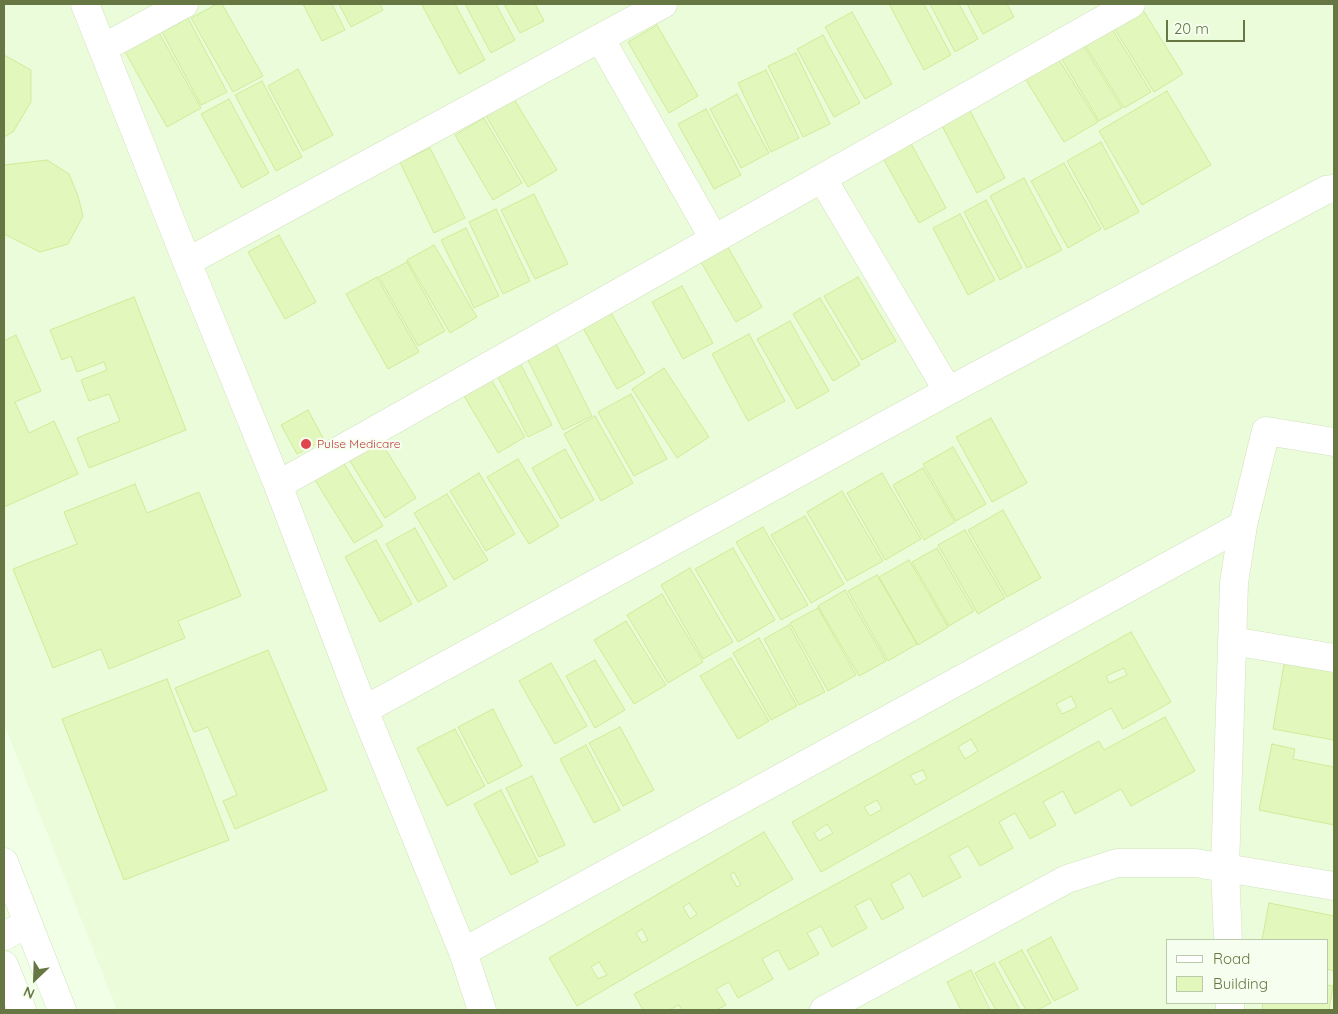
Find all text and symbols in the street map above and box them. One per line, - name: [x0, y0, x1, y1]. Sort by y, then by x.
- scale bar: [1168, 10, 1247, 42]
- text: 20 m: [1174, 19, 1209, 38]
- marker: Pulse Medicare: [299, 437, 313, 451]
- place label: Pulse Medicare: [317, 437, 401, 451]
- legend: [1166, 939, 1328, 1004]
- text: Road: [1213, 949, 1250, 968]
- north arrow: [10, 954, 60, 1004]
- text: Building: [1213, 974, 1268, 993]
- text: N: [21, 982, 37, 1003]

